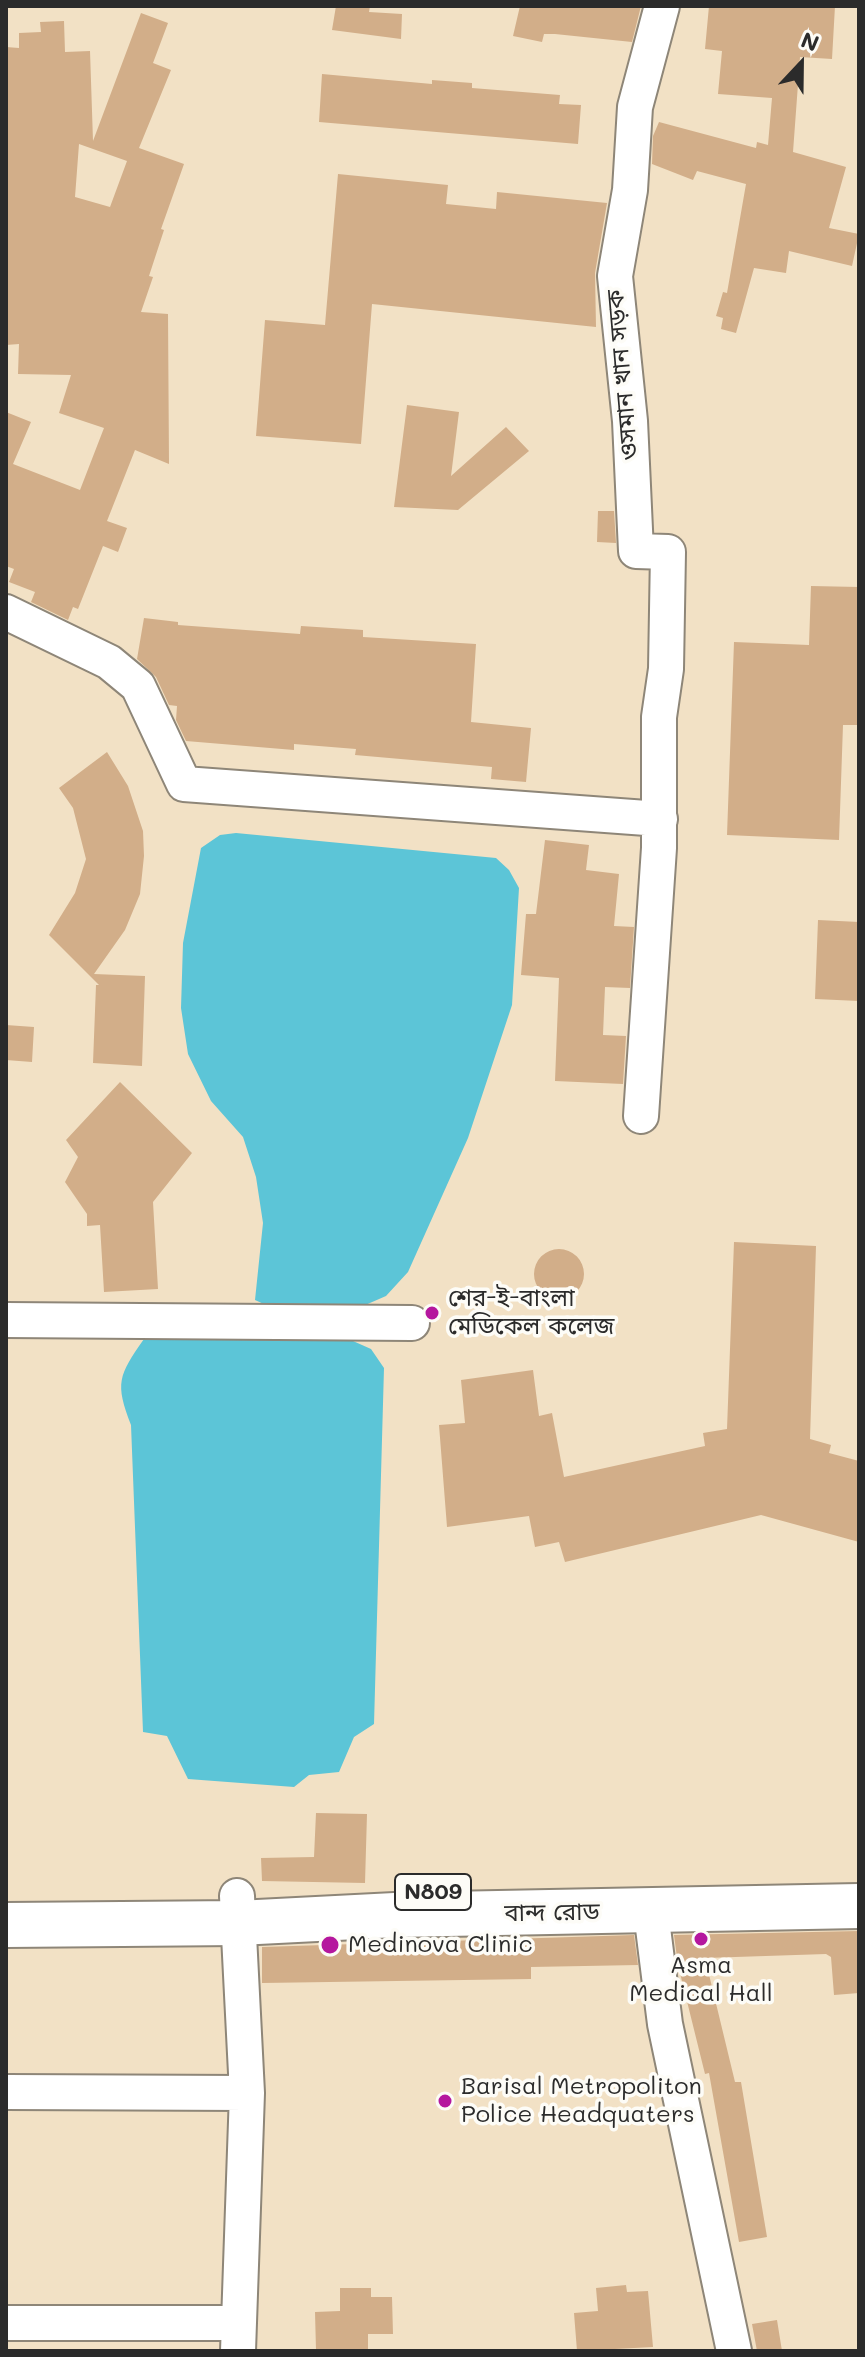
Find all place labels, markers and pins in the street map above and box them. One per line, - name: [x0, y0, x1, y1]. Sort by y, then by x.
- place label: শের-ই-বাংলা মেডিকেল কলেজ: [448, 1285, 614, 1341]
- marker: শের-ই-বাংলা মেডিকেল কলেজ: [423, 1304, 441, 1322]
- marker: Asma Medical Hall: [692, 1930, 710, 1948]
- place label: Medinova Clinic: [348, 1931, 533, 1959]
- marker: Medinova Clinic: [319, 1934, 341, 1956]
- place label: Asma Medical Hall: [629, 1952, 773, 2008]
- place label: Barisal Metropoliton Police Headquaters: [461, 2073, 702, 2129]
- marker: Barisal Metropoliton Police Headquaters: [436, 2092, 454, 2110]

